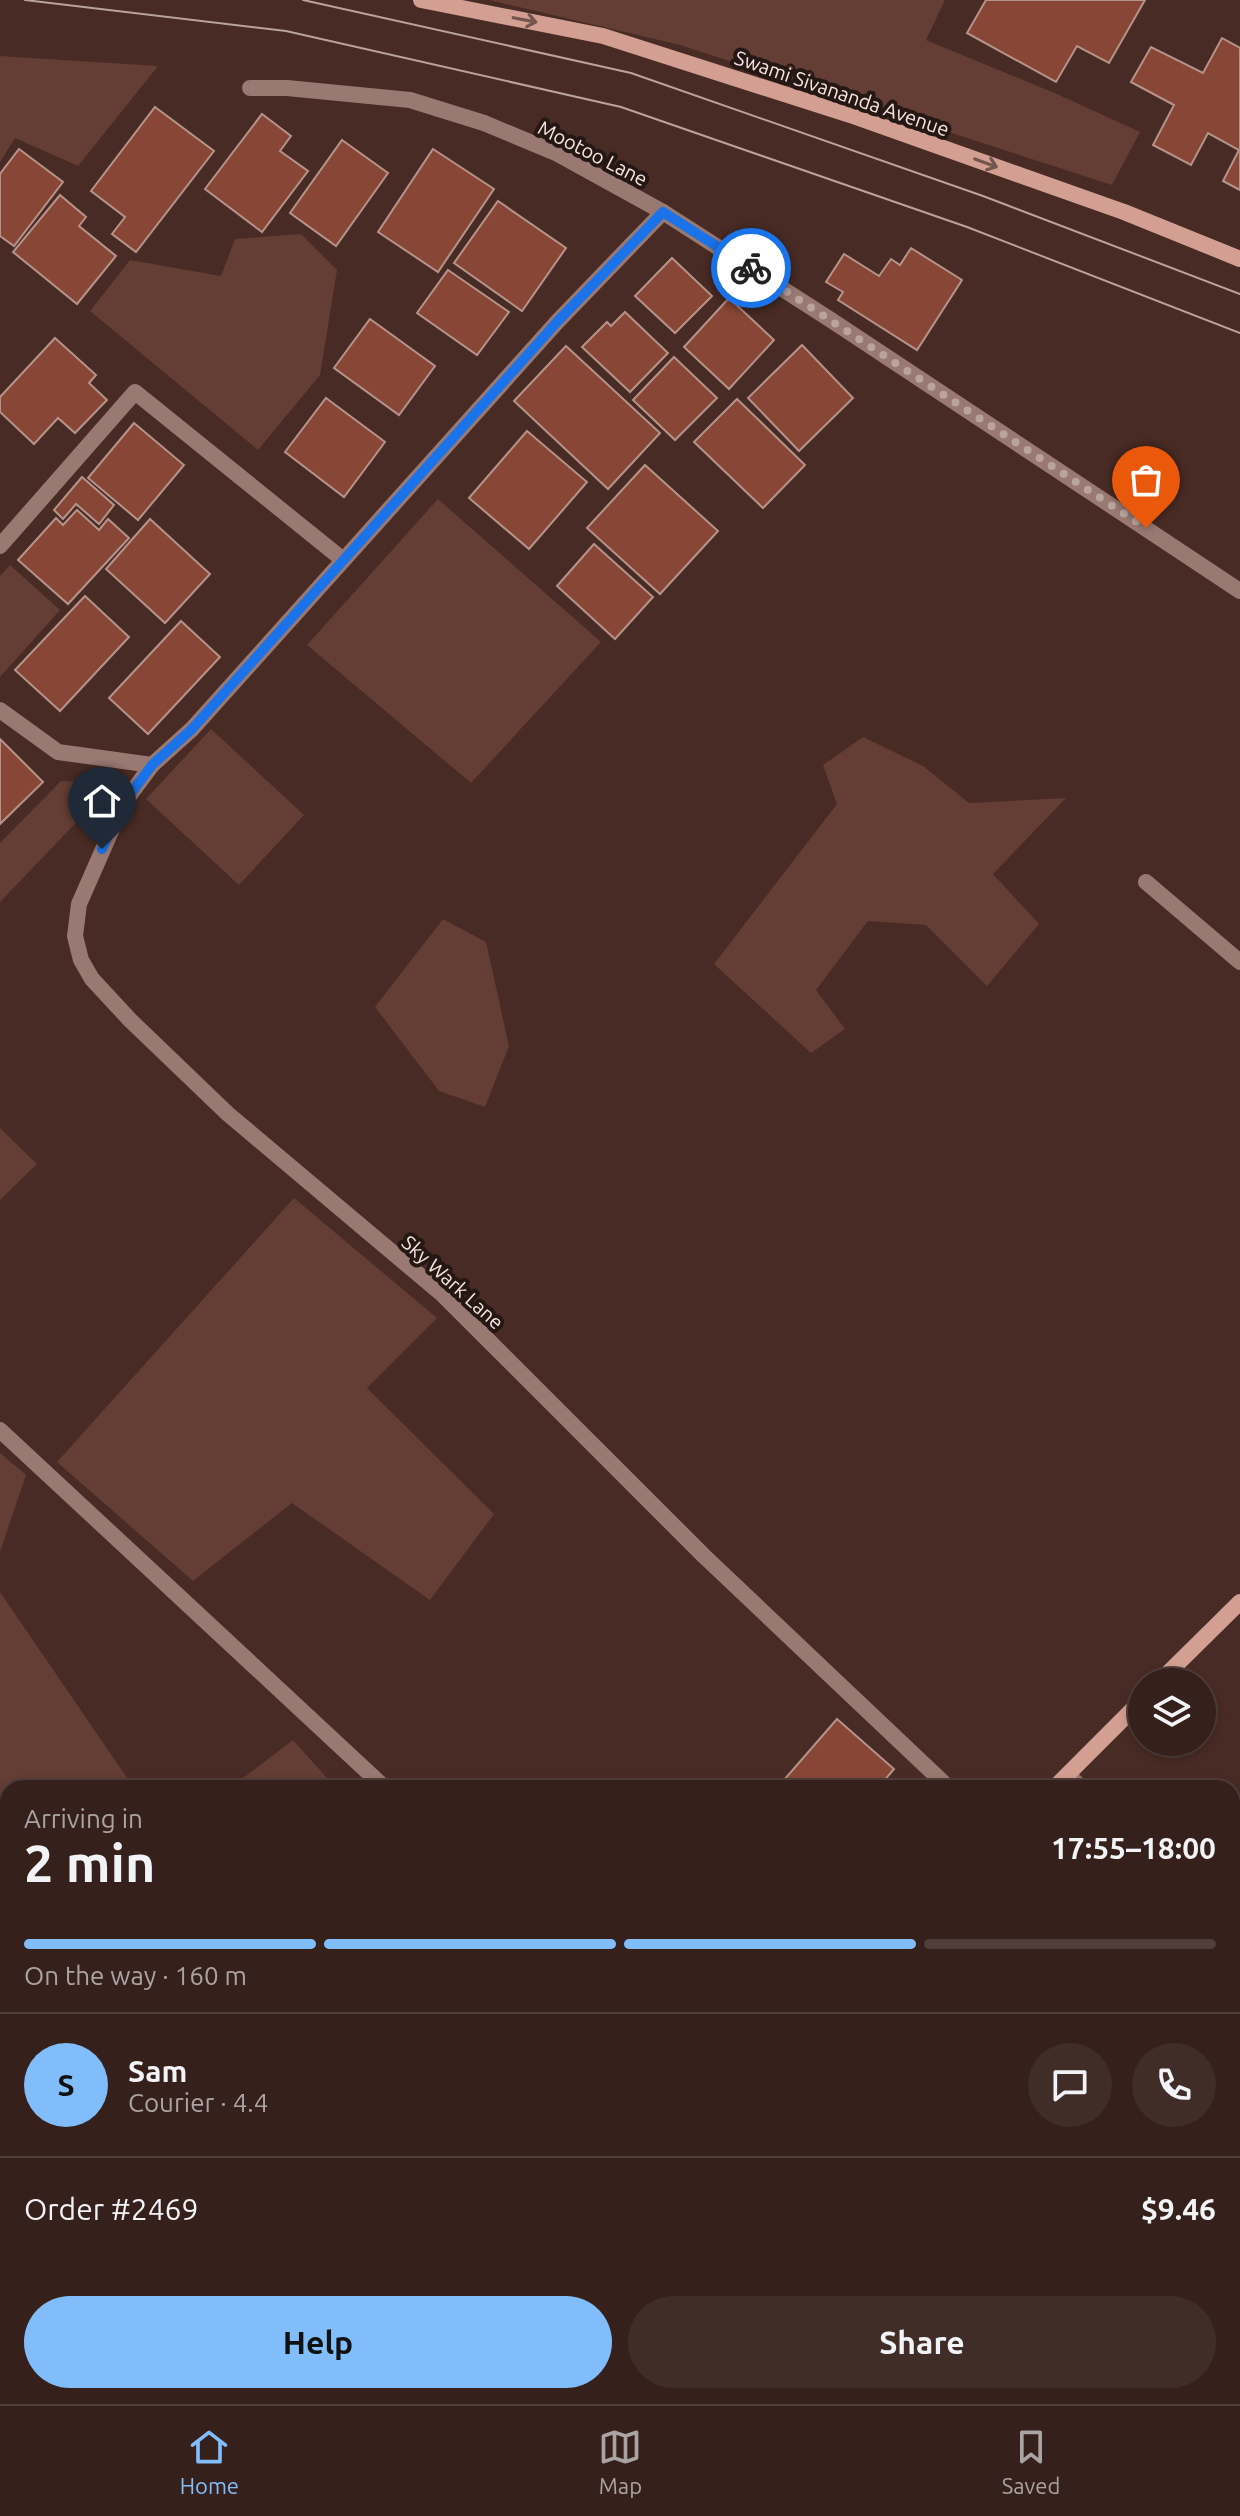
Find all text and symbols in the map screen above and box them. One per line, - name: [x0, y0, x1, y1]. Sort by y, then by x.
- one-way arrow: [511, 14, 537, 29]
- street label: Swami Sivananda Avenue: [732, 45, 952, 141]
- street label: Mootoo Lane: [535, 116, 651, 190]
- one-way arrow: [974, 157, 999, 172]
- courier: [711, 228, 791, 308]
- icon: bike: [729, 246, 773, 290]
- pin: [1112, 446, 1180, 528]
- icon: bag: [1124, 458, 1168, 502]
- pin: [68, 767, 136, 849]
- icon: home: [80, 779, 124, 823]
- street label: Sky Wark Lane: [398, 1230, 508, 1334]
- map controls: [1128, 1668, 1216, 1756]
- button: layers: [1128, 1668, 1216, 1756]
- text: Arriving in: [24, 1804, 143, 1833]
- text: 17:55–18:00: [1051, 1831, 1216, 1865]
- text: 2 min: [24, 1834, 155, 1892]
- text: On the way · 160 m: [24, 1961, 247, 1990]
- button: chat: [1028, 2043, 1112, 2127]
- button: phone: [1132, 2043, 1216, 2127]
- text: Sam: [128, 2054, 187, 2088]
- text: S: [57, 2068, 75, 2102]
- text: Courier · 4.4: [128, 2088, 268, 2117]
- text: Order #2469: [24, 2192, 198, 2226]
- text: $9.46: [1141, 2192, 1216, 2226]
- button: Help: [24, 2296, 612, 2388]
- button: Share: [628, 2296, 1216, 2388]
- tab: Home: [180, 2425, 239, 2498]
- tab: Map: [598, 2425, 642, 2498]
- tab: Saved: [1002, 2425, 1060, 2498]

